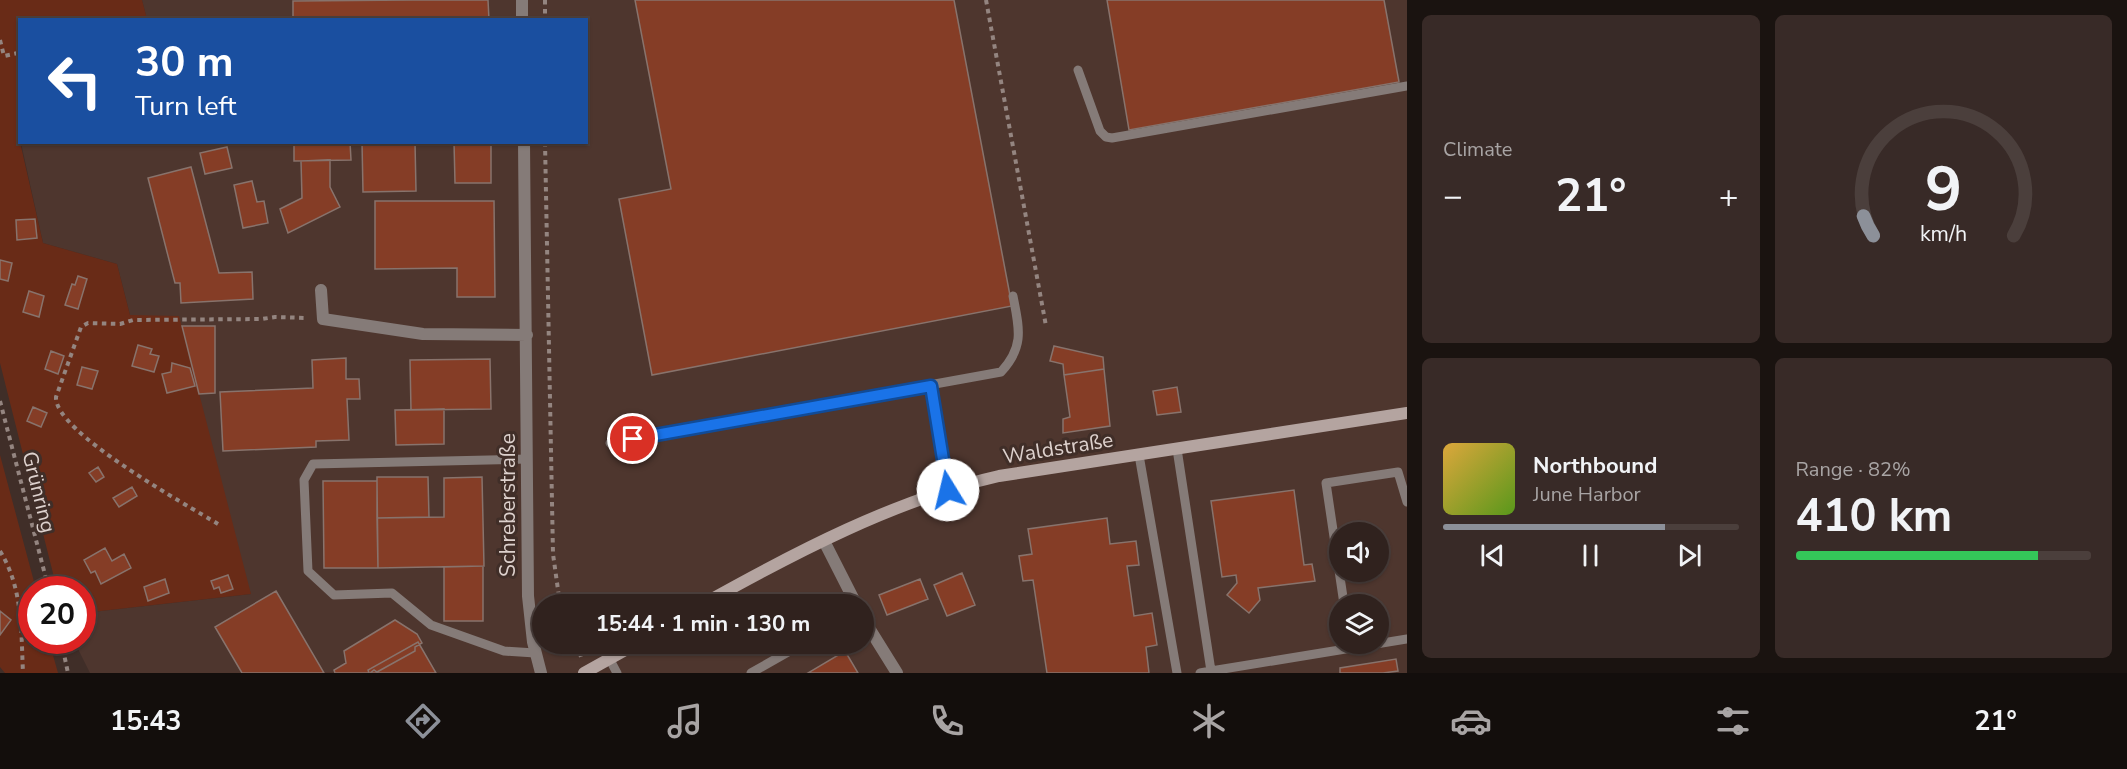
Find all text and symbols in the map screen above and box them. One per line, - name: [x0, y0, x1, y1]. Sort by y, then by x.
- text: 30 m: [135, 34, 234, 91]
- icon: left: [36, 42, 114, 120]
- text: Turn left: [135, 88, 236, 125]
- text: Climate: [1443, 136, 1512, 163]
- text: 9: [1925, 147, 1962, 232]
- text: 21°: [1555, 166, 1626, 227]
- text: −: [1443, 174, 1463, 219]
- text: +: [1719, 174, 1739, 219]
- text: km/h: [1920, 219, 1967, 249]
- pin: [607, 413, 658, 464]
- icon: arrive: [616, 422, 649, 455]
- street label: Waldstraße: [1001, 425, 1115, 471]
- street label: Schreberstraße: [494, 433, 522, 577]
- street label: Grünring: [15, 448, 63, 536]
- text: Northbound: [1533, 451, 1657, 481]
- text: Range · 82%: [1796, 456, 1911, 483]
- position arrow: [916, 458, 980, 522]
- text: June Harbor: [1533, 481, 1641, 508]
- text: 410 km: [1796, 486, 1952, 547]
- map controls: [1329, 522, 1389, 654]
- button: sound: [1329, 522, 1389, 582]
- icon: previous: [1476, 539, 1509, 572]
- icon: pause: [1574, 539, 1607, 572]
- icon: next: [1673, 539, 1706, 572]
- speed limit sign: 20: [18, 576, 96, 654]
- button: layers: [1329, 594, 1389, 654]
- text: 15:44 · 1 min · 130 m: [596, 609, 810, 639]
- icon: directions: [402, 700, 444, 742]
- icon: music: [664, 700, 706, 742]
- icon: phone: [926, 700, 968, 742]
- icon: climate: [1188, 700, 1230, 742]
- icon: car: [1450, 700, 1492, 742]
- icon: filters: [1712, 700, 1754, 742]
- text: 15:43: [110, 703, 182, 740]
- text: 21°: [1974, 703, 2017, 740]

